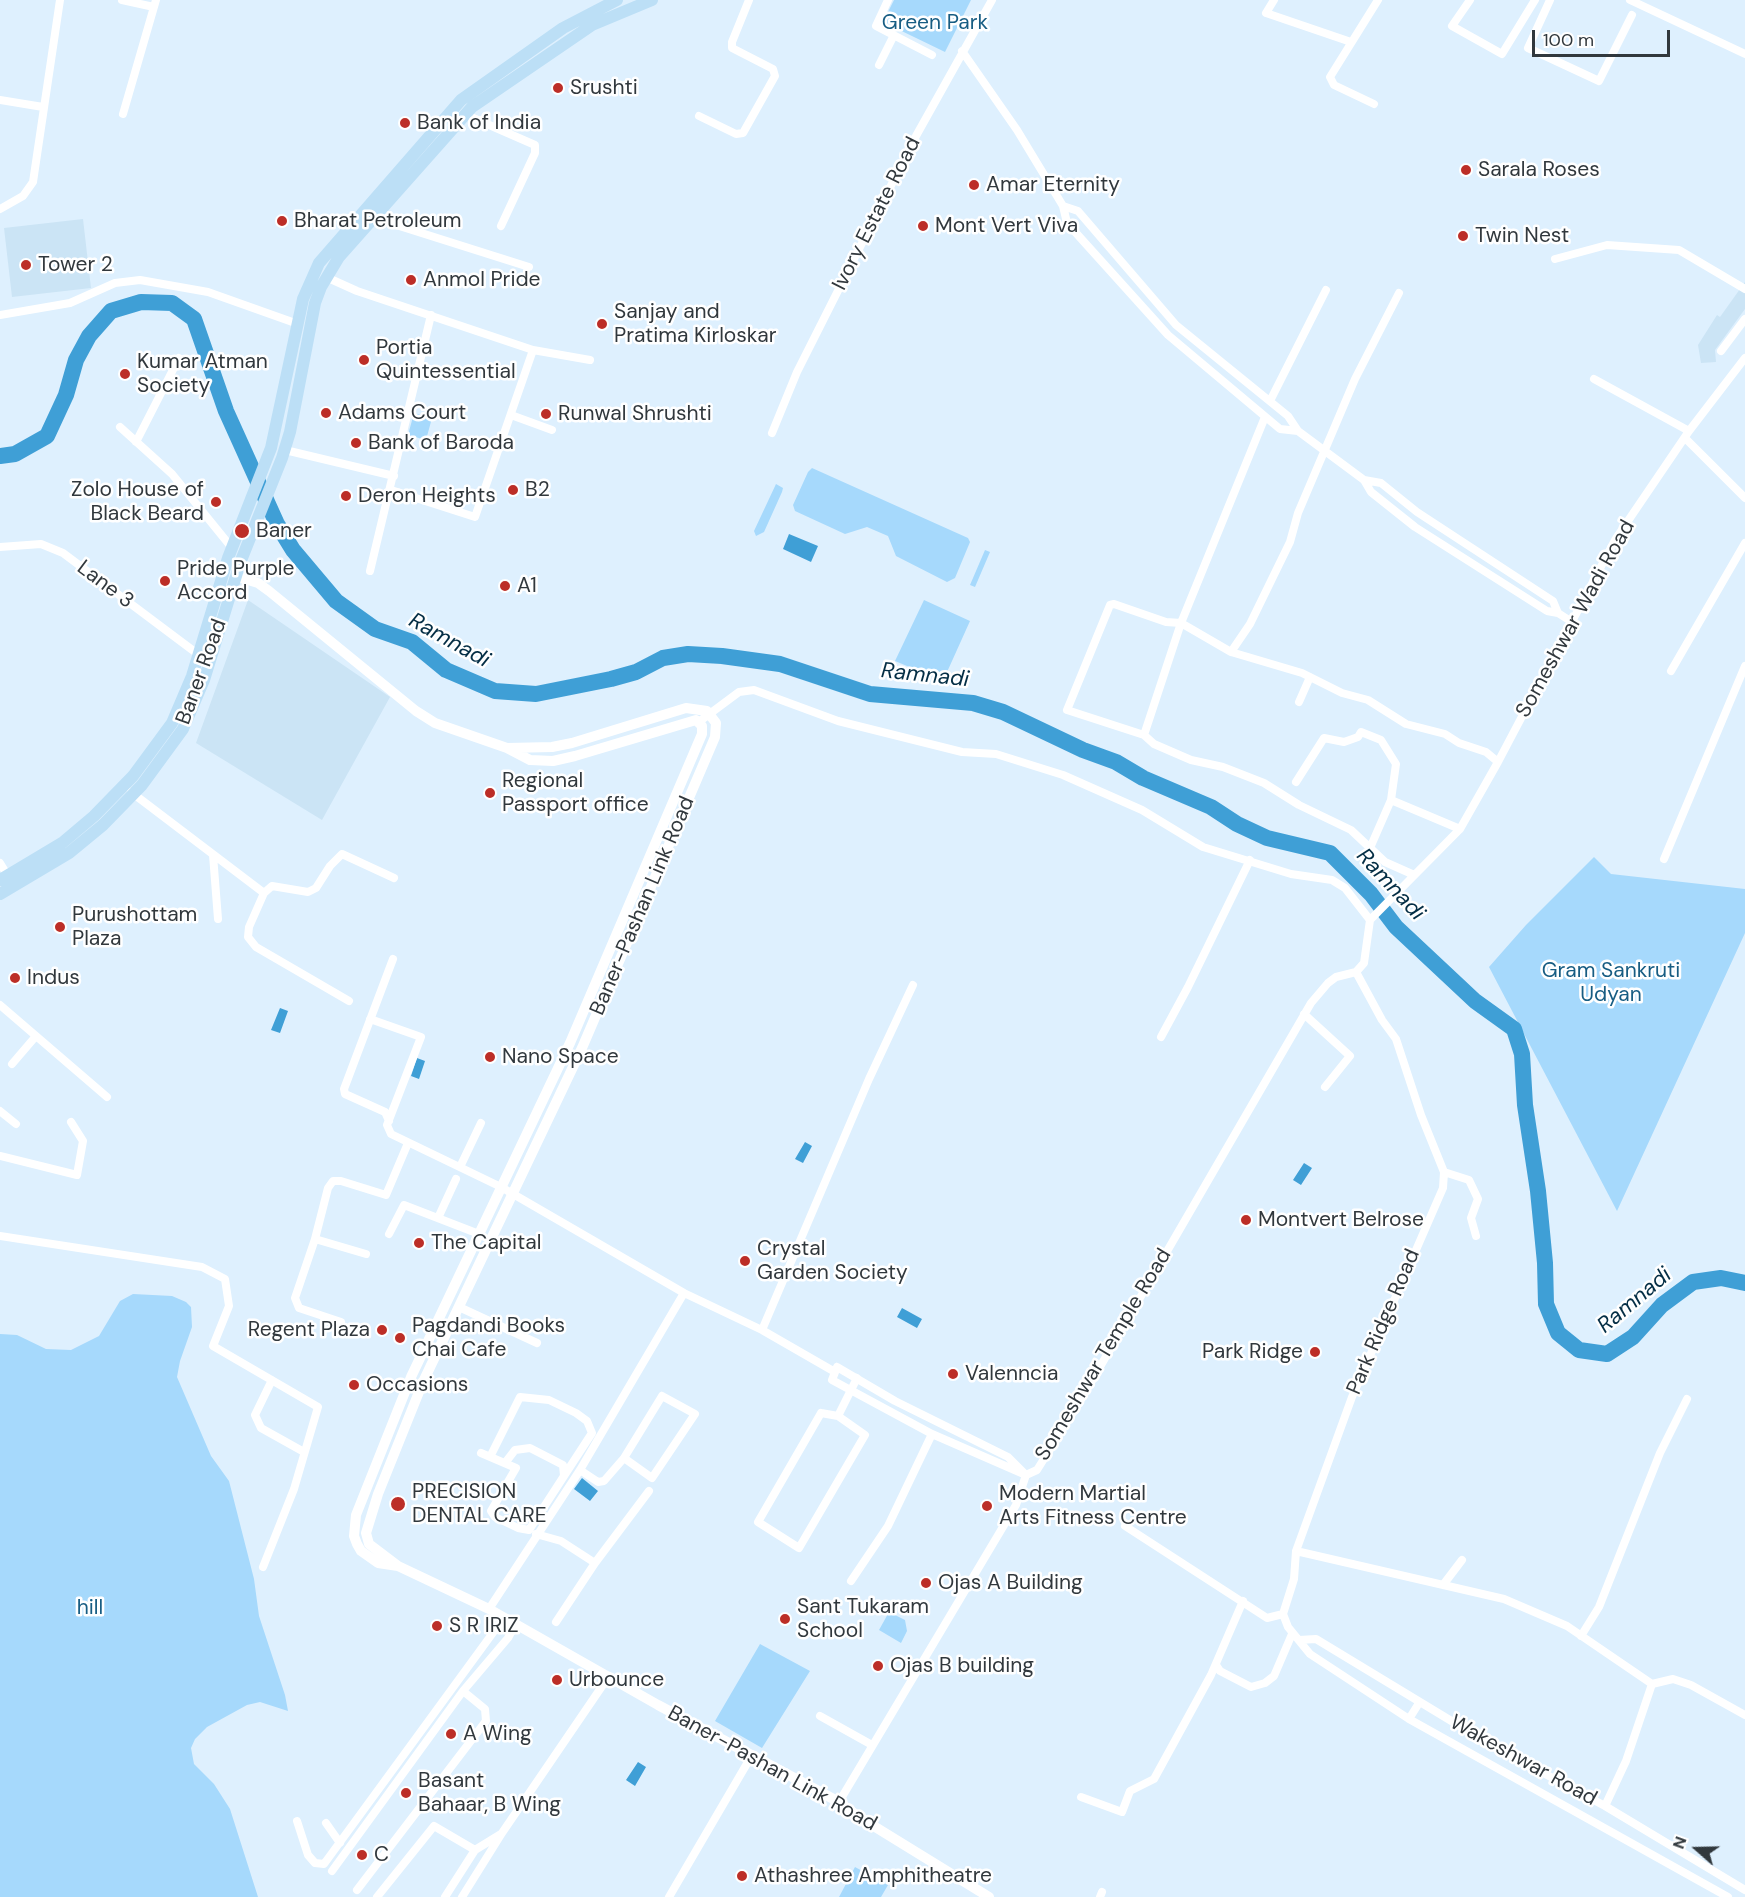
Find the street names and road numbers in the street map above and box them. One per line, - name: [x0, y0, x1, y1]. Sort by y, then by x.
- street label: Ivory Estate Road: [828, 133, 926, 295]
- street label: Someshwar Wadi Road: [1511, 516, 1641, 722]
- street label: Lane 3: [72, 556, 138, 614]
- street label: Baner Road: [171, 616, 233, 728]
- street label: Baner-Pashan Link Road: [585, 793, 701, 1019]
- street label: Someshwar Temple Road: [1031, 1244, 1177, 1466]
- street label: Park Ridge Road: [1342, 1246, 1426, 1398]
- street label: Baner-Pashan Link Road: [663, 1701, 881, 1837]
- street label: Wakeshwar Road: [1445, 1710, 1601, 1812]

